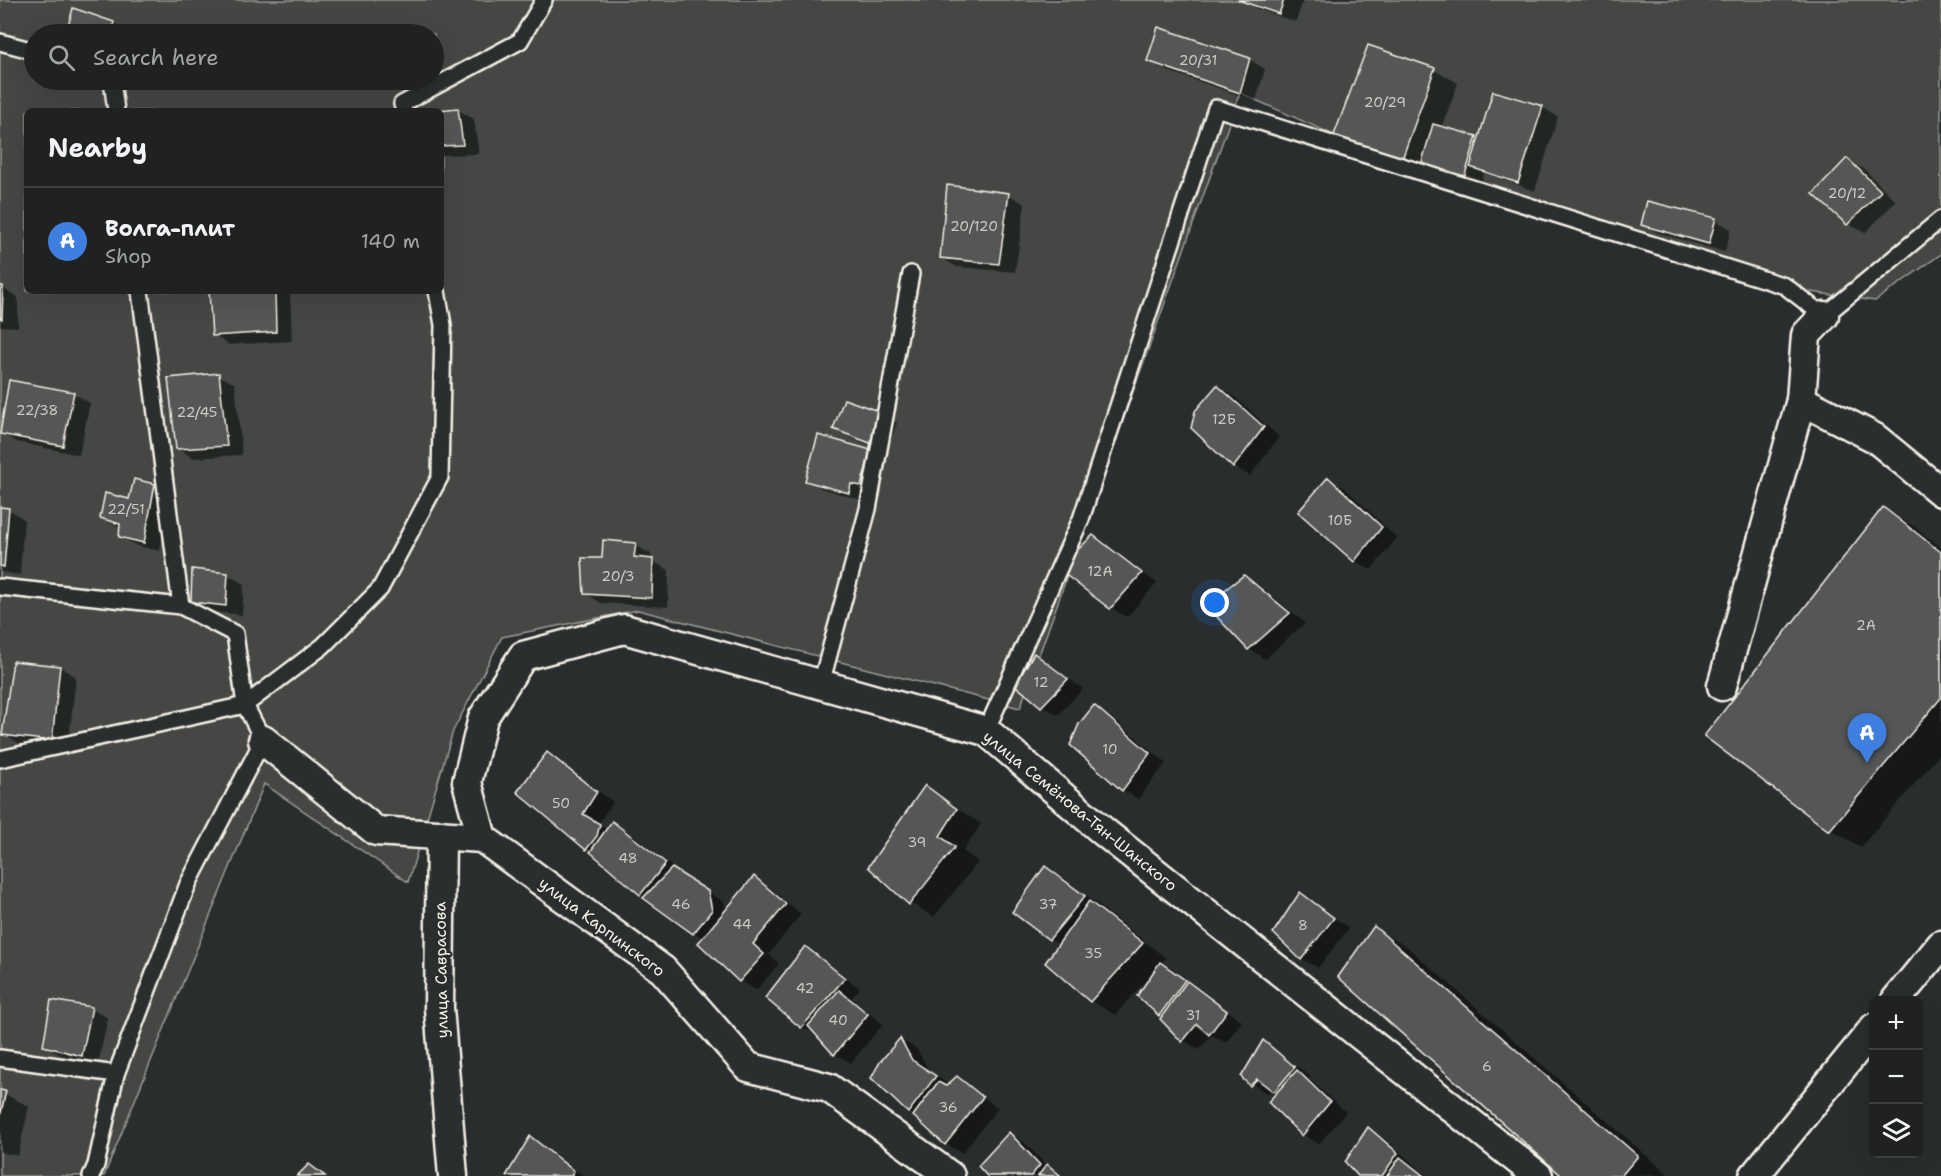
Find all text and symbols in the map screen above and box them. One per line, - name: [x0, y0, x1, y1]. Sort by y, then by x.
- search box: [24, 24, 444, 90]
- icon: search: [45, 41, 78, 74]
- text: Search here: [93, 43, 219, 72]
- house number: 20/31: [1179, 51, 1217, 69]
- house number: 20/29: [1364, 93, 1406, 111]
- text: Nearby: [48, 130, 147, 165]
- house number: 20/12: [1828, 184, 1866, 202]
- text: Волга-плит: [105, 214, 235, 243]
- house number: 20/120: [950, 217, 998, 235]
- text: A: [60, 228, 75, 254]
- text: 140 m: [361, 228, 420, 254]
- text: Shop: [105, 243, 152, 269]
- house number: 22/38: [16, 401, 58, 419]
- house number: 22/45: [177, 403, 217, 421]
- house number: 12Б: [1212, 410, 1236, 428]
- house number: 22/51: [107, 500, 145, 518]
- house number: 10Б: [1328, 511, 1352, 529]
- house number: 12А: [1087, 562, 1113, 580]
- house number: 20/3: [601, 567, 635, 585]
- your location: [1200, 588, 1229, 617]
- house number: 2А: [1856, 616, 1876, 634]
- house number: 12: [1034, 673, 1048, 691]
- pin: A: [1848, 714, 1886, 763]
- street label: улица Семёнова-Тян-Шанского: [979, 726, 1181, 896]
- house number: 10: [1102, 740, 1118, 758]
- house number: 50: [552, 794, 570, 812]
- house number: 39: [908, 833, 926, 851]
- house number: 48: [618, 849, 638, 867]
- street label: улица Карпинского: [535, 873, 669, 981]
- house number: 46: [671, 895, 691, 913]
- house number: 37: [1039, 895, 1057, 913]
- street label: улица Саврасова: [429, 901, 453, 1039]
- house number: 44: [732, 915, 752, 933]
- house number: 8: [1298, 916, 1308, 934]
- house number: 35: [1084, 944, 1102, 962]
- house number: 42: [796, 979, 814, 997]
- map controls: [1869, 996, 1923, 1158]
- button: +: [1869, 996, 1923, 1050]
- house number: 31: [1186, 1006, 1200, 1024]
- house number: 40: [828, 1011, 848, 1029]
- button: −: [1869, 1050, 1923, 1104]
- house number: 6: [1482, 1057, 1492, 1075]
- house number: 36: [938, 1098, 958, 1116]
- button: layers: [1869, 1104, 1923, 1158]

